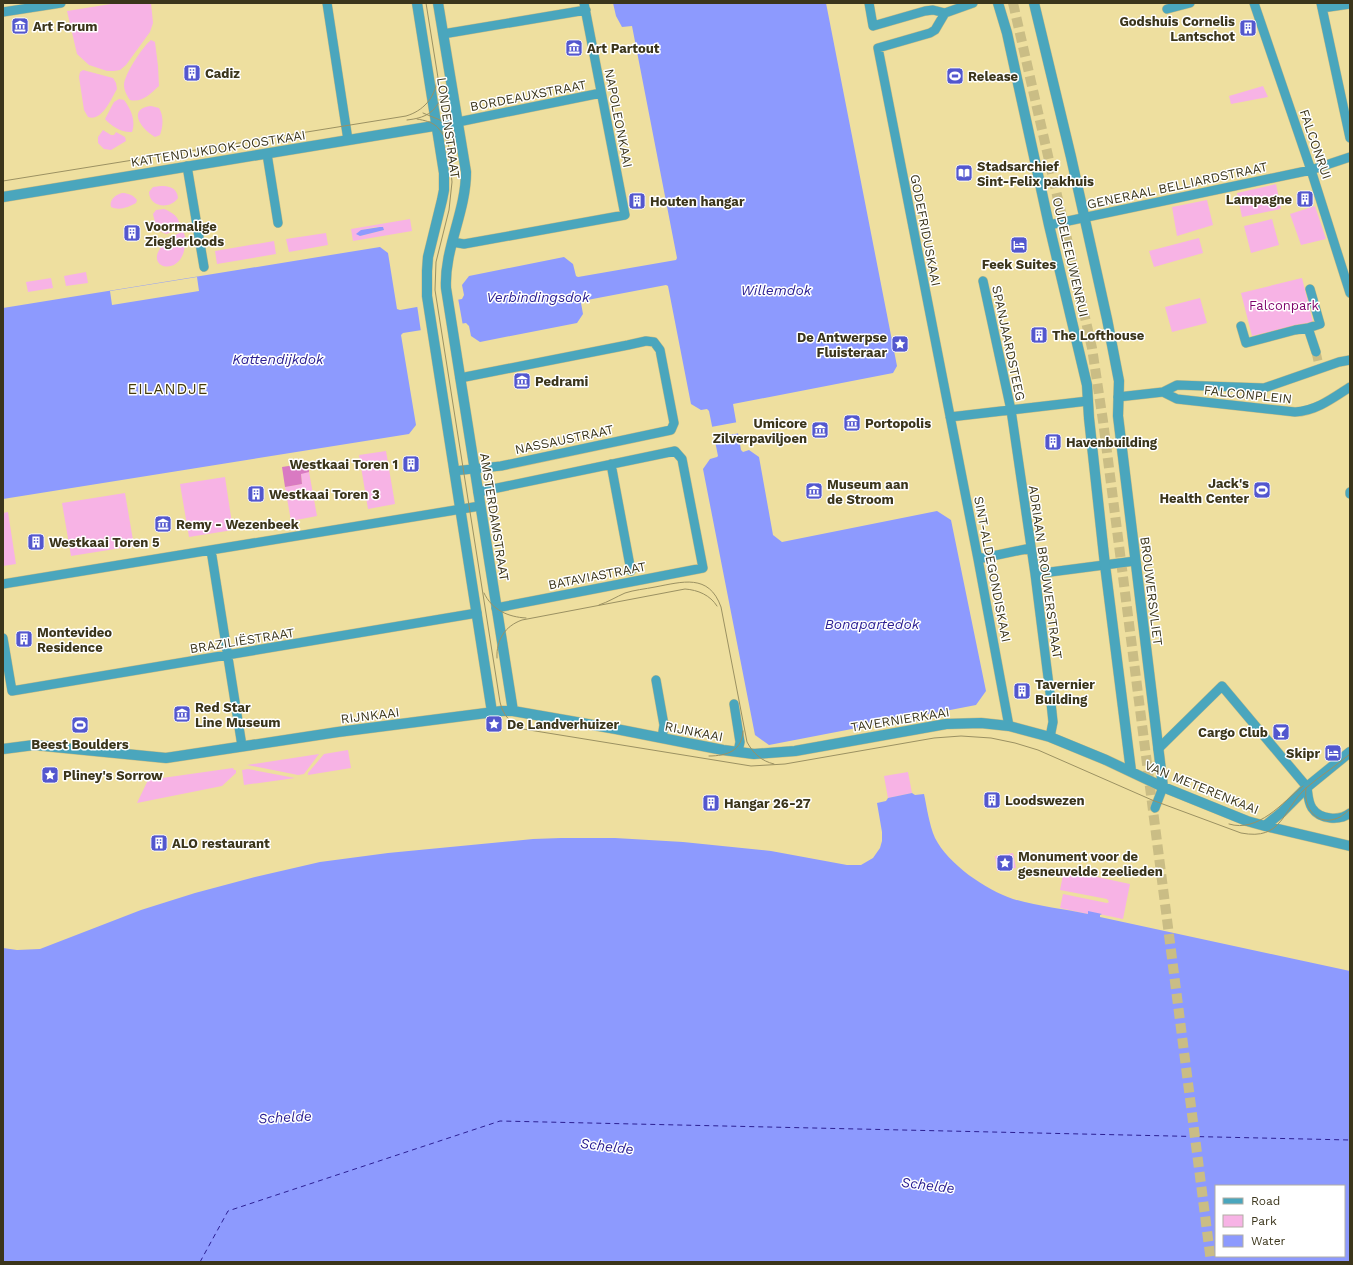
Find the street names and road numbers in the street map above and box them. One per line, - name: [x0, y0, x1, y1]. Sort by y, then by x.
- street label: NAPOLEONKAAI: [602, 67, 635, 169]
- street label: LONDENSTRAAT: [434, 76, 463, 180]
- street label: BORDEAUXSTRAAT: [469, 77, 588, 114]
- street label: FALCONRUI: [1297, 107, 1334, 181]
- street label: KATTENDIJKDOK-OOSTKAAI: [130, 127, 307, 170]
- street label: GENERAAL BELLIARDSTRAAT: [1085, 159, 1269, 212]
- street label: GODEFRIDUSKAAI: [907, 173, 944, 287]
- street label: OUDELEEUWENRUI: [1049, 196, 1092, 318]
- street label: SPANJAARDSTEEG: [989, 284, 1028, 402]
- street label: FALCONPLEIN: [1203, 382, 1293, 407]
- street label: NASSAUSTRAAT: [513, 422, 615, 457]
- street label: AMSTERDAMSTRAAT: [477, 452, 512, 582]
- street label: ADRIAAN BROUWERSTRAAT: [1026, 484, 1065, 660]
- street label: SINT-ALDEGONDISKAAI: [971, 495, 1014, 643]
- street label: BROUWERSVLIET: [1137, 536, 1166, 647]
- street label: BATAVIASTRAAT: [547, 559, 647, 592]
- street label: BRAZILIËSTRAAT: [189, 625, 296, 656]
- street label: RIJNKAAI: [340, 704, 400, 727]
- street label: TAVERNIERKAAI: [850, 704, 950, 735]
- street label: RIJNKAAI: [664, 719, 724, 744]
- street label: VAN METERENKAAI: [1143, 758, 1261, 817]

